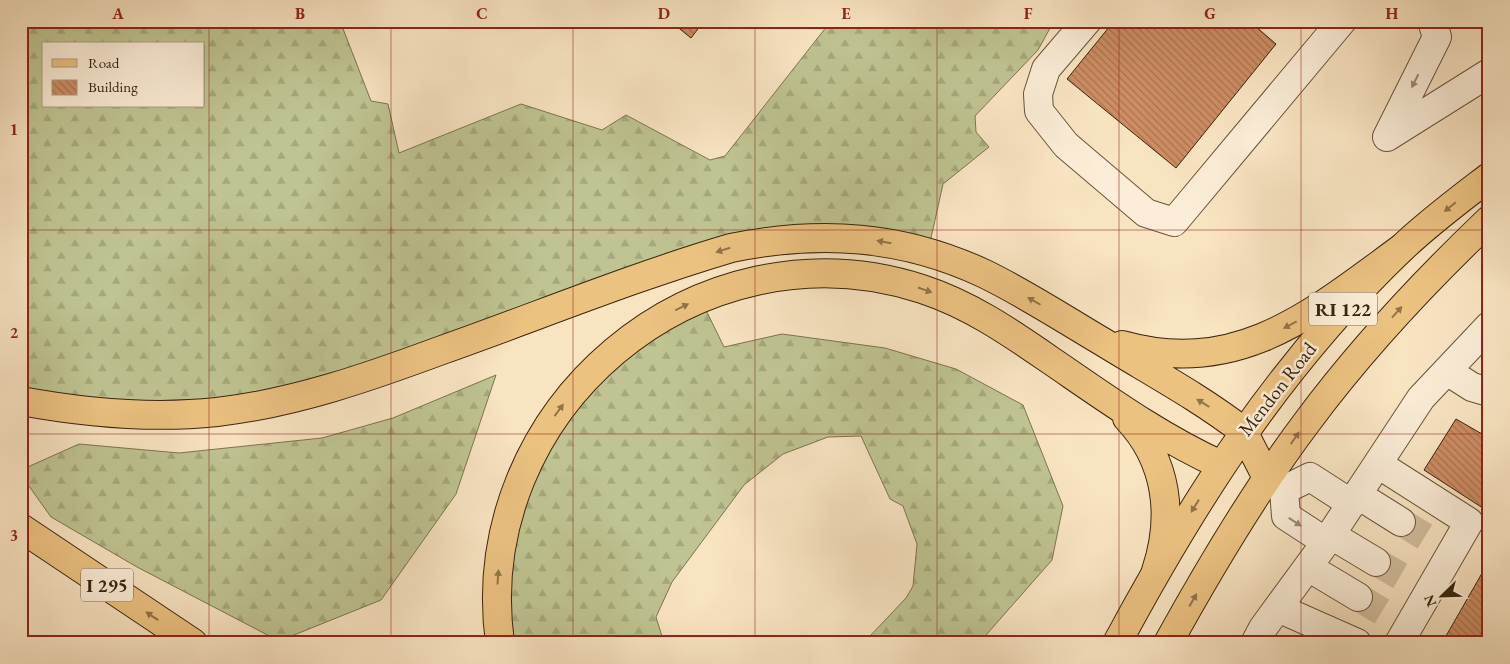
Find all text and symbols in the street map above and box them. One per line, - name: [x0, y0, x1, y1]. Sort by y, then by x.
- text: A: [111, 3, 124, 24]
- text: B: [295, 3, 305, 24]
- text: C: [476, 3, 488, 24]
- text: D: [658, 3, 670, 24]
- text: E: [841, 3, 851, 24]
- text: F: [1024, 3, 1033, 24]
- text: G: [1204, 3, 1216, 24]
- text: H: [1386, 3, 1399, 24]
- legend: [42, 42, 205, 108]
- text: Road: [88, 53, 120, 72]
- one-way arrow: [1411, 74, 1419, 88]
- text: Building: [88, 77, 138, 96]
- text: 1: [10, 119, 18, 140]
- one-way arrow: [1444, 202, 1457, 213]
- one-way arrow: [875, 237, 891, 245]
- one-way arrow: [715, 247, 730, 255]
- one-way arrow: [918, 287, 933, 295]
- road number: RI 122: [1309, 292, 1377, 326]
- one-way arrow: [1028, 296, 1041, 305]
- one-way arrow: [675, 303, 689, 311]
- one-way arrow: [1392, 305, 1403, 318]
- one-way arrow: [1284, 321, 1297, 330]
- text: 2: [10, 322, 19, 343]
- street label: Mendon Road: [1232, 336, 1322, 441]
- one-way arrow: [1197, 398, 1210, 408]
- one-way arrow: [553, 404, 564, 417]
- one-way arrow: [1290, 431, 1300, 445]
- one-way arrow: [1190, 499, 1200, 512]
- one-way arrow: [1289, 517, 1302, 527]
- text: 3: [10, 525, 18, 546]
- road number: I 295: [81, 568, 133, 602]
- one-way arrow: [494, 568, 502, 584]
- north arrow: [1418, 572, 1468, 622]
- text: N: [1419, 592, 1441, 610]
- one-way arrow: [1188, 594, 1197, 607]
- one-way arrow: [145, 611, 159, 620]

